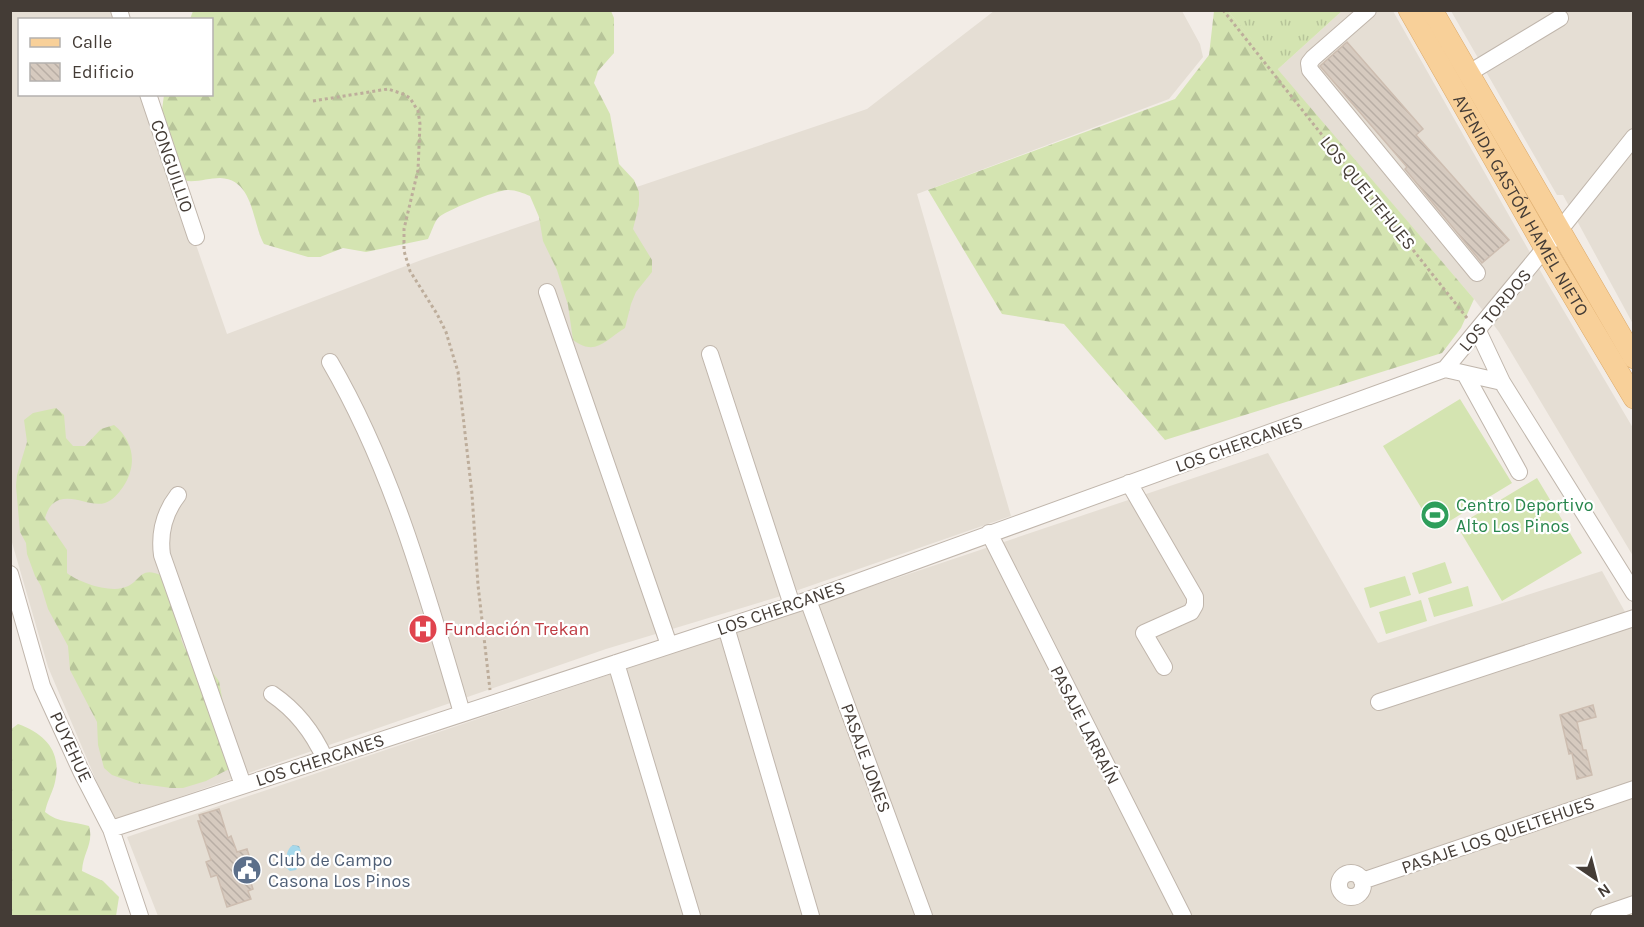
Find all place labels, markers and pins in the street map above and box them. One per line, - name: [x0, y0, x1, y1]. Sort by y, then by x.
- place label: Centro Deportivo Alto Los Pinos: [1456, 494, 1594, 537]
- sports icon: Centro Deportivo Alto Los Pinos: [1419, 499, 1451, 531]
- hospital icon: Fundación Trekan: [407, 613, 439, 645]
- place label: Fundación Trekan: [444, 618, 589, 640]
- place label: Club de Campo Casona Los Pinos: [268, 849, 411, 892]
- public building icon: Club de Campo Casona Los Pinos: [231, 854, 263, 886]

